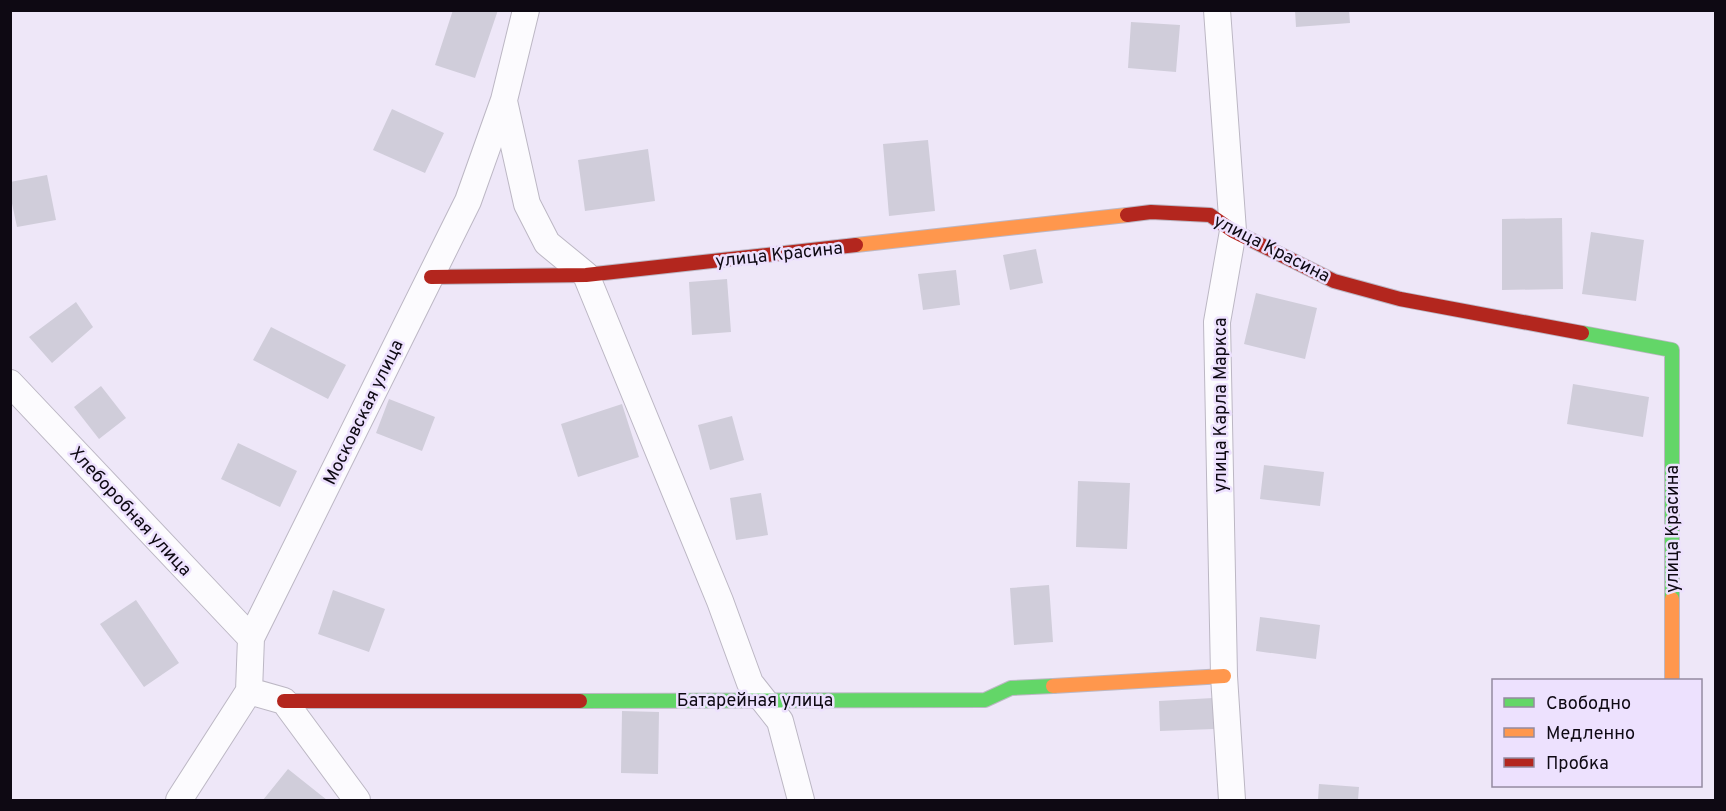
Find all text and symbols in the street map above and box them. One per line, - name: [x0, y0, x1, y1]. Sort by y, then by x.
- street label: улица Красина: [1209, 210, 1333, 289]
- street label: улица Красина: [714, 237, 844, 274]
- street label: улица Карла Маркса: [1210, 318, 1233, 492]
- street label: Московская улица: [319, 336, 410, 489]
- street label: Хлеборобная улица: [64, 442, 196, 582]
- street label: улица Красина: [1662, 465, 1685, 593]
- legend: [1492, 679, 1702, 787]
- street label: Батарейная улица: [677, 690, 833, 713]
- text: Свободно: [1546, 693, 1631, 716]
- text: Медленно: [1546, 723, 1635, 746]
- text: Пробка: [1546, 753, 1609, 776]

